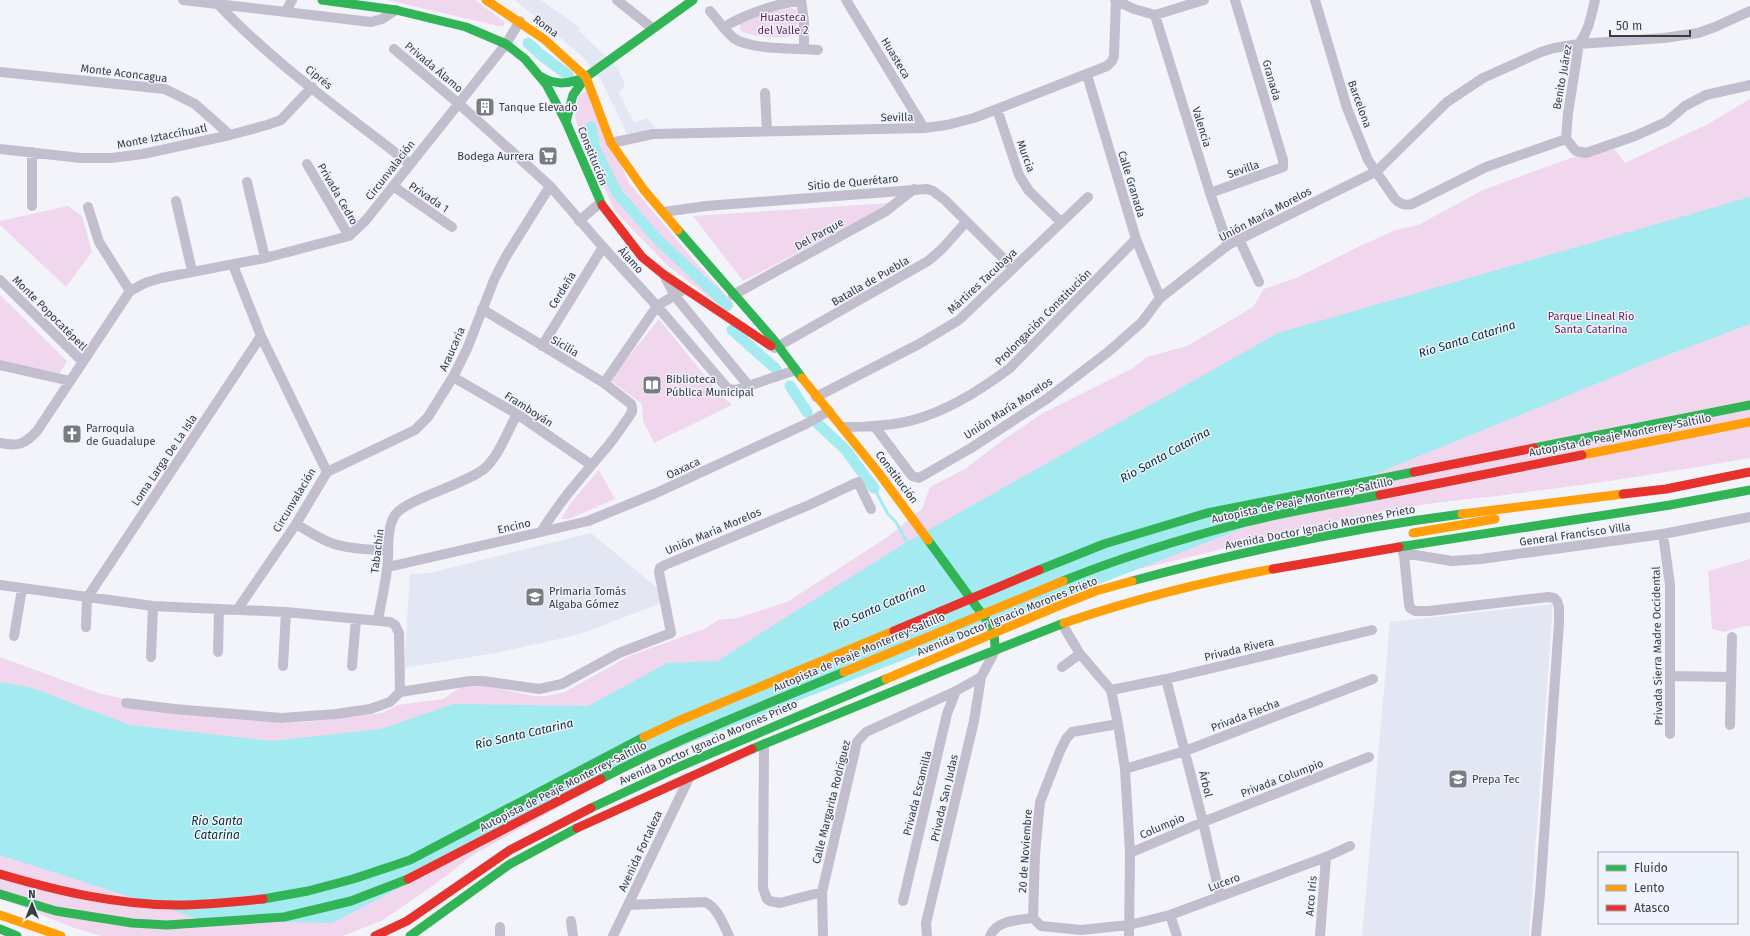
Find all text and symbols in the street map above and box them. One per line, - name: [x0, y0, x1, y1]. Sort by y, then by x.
- park label: Huasteca del Valle 2: [757, 11, 809, 37]
- scale bar: [1610, 12, 1690, 38]
- street label: Roma: [530, 13, 561, 40]
- text: 50 m: [1616, 19, 1642, 33]
- street label: Huasteca: [878, 35, 913, 81]
- street label: Privada Álamo: [402, 39, 466, 95]
- street label: Benito Juárez: [1550, 43, 1575, 111]
- street label: Granada: [1260, 58, 1284, 102]
- street label: Monte Aconcagua: [80, 62, 168, 85]
- street label: Ciprés: [303, 63, 335, 92]
- street label: Barcelona: [1345, 79, 1374, 130]
- building icon: Tanque Elevado: [474, 96, 496, 118]
- place label: Tanque Elevado: [499, 101, 578, 114]
- street label: Valencia: [1189, 105, 1214, 149]
- street label: Sevilla: [880, 111, 914, 124]
- street label: Monte Iztaccíhuatl: [116, 121, 208, 152]
- street label: Constitución: [575, 125, 610, 188]
- street label: Circunvalación: [363, 138, 418, 203]
- street label: Murcia: [1014, 138, 1037, 174]
- supermarket icon: Bodega Aurrera: [537, 145, 559, 167]
- street label: Calle Granada: [1115, 149, 1148, 219]
- place label: Bodega Aurrera: [457, 150, 534, 163]
- street label: Sevilla: [1226, 158, 1261, 181]
- street label: Privada Cedro: [315, 161, 360, 227]
- street label: Sitio de Querétaro: [807, 172, 899, 193]
- street label: Privada 1: [406, 179, 451, 215]
- street label: Unión María Morelos: [1217, 185, 1314, 244]
- street label: Del Parque: [793, 216, 846, 253]
- street label: Álamo: [615, 244, 647, 276]
- street label: Mártires Tacubaya: [945, 246, 1020, 317]
- street label: Batalla de Puebla: [829, 254, 911, 309]
- street label: Prolongación Constitución: [993, 267, 1094, 368]
- street label: Cerdeña: [546, 269, 579, 311]
- street label: Monte Popocatépetl: [10, 273, 90, 353]
- park label: Parque Lineal Río Santa Catarina: [1548, 310, 1634, 336]
- water label: Río Santa Catarina: [1417, 318, 1517, 360]
- street label: Araucaria: [437, 325, 468, 373]
- street label: Sicilia: [549, 333, 581, 360]
- place label: Biblioteca Pública Municipal: [666, 373, 754, 399]
- library icon: Biblioteca Pública Municipal: [641, 374, 663, 396]
- street label: Unión María Morelos: [962, 375, 1055, 442]
- street label: Framboyán: [502, 389, 555, 430]
- street label: Autopista de Peaje Monterrey-Saltillo: [1528, 411, 1712, 460]
- street label: Loma Larga De La Isla: [129, 412, 200, 509]
- place label: Parroquia de Guadalupe: [86, 422, 155, 448]
- church icon: Parroquia de Guadalupe: [61, 423, 83, 445]
- water label: Río Santa Catarina: [1118, 424, 1213, 486]
- street label: Constitución: [873, 448, 921, 506]
- street label: Oaxaca: [664, 455, 702, 482]
- street label: Circunvalación: [270, 466, 319, 535]
- street label: Autopista de Peaje Monterrey-Saltillo: [1210, 475, 1394, 526]
- street label: Avenida Doctor Ignacio Morones Prieto: [1224, 503, 1416, 552]
- street label: Unión María Morelos: [663, 505, 763, 558]
- street label: Encino: [496, 516, 532, 537]
- street label: General Francisco Villa: [1519, 520, 1631, 549]
- street label: Tabachín: [368, 528, 387, 574]
- street label: Privada Sierra Madre Occidental: [1650, 566, 1665, 726]
- street label: Avenida Doctor Ignacio Morones Prieto: [915, 574, 1099, 659]
- water label: Río Santa Catarina: [830, 580, 928, 634]
- place label: Primaria Tomás Algaba Gómez: [549, 585, 626, 611]
- school or university icon: Primaria Tomás Algaba Gómez: [524, 586, 546, 608]
- street label: Autopista de Peaje Monterrey-Saltillo: [771, 610, 947, 695]
- street label: Privada Rivera: [1203, 635, 1275, 664]
- street label: Privada Flecha: [1209, 696, 1281, 735]
- street label: Avenida Doctor Ignacio Morones Prieto: [617, 697, 799, 788]
- water label: Río Santa Catarina: [473, 716, 575, 752]
- street label: Autopista de Peaje Monterrey-Saltillo: [478, 739, 649, 834]
- street label: Calle Margarita Rodríguez: [810, 739, 853, 865]
- street label: Privada Escamilla: [901, 749, 934, 837]
- street label: Privada San Judas: [928, 753, 961, 843]
- street label: Privada Columpio: [1239, 757, 1325, 800]
- school or university icon: Prepa Tec: [1447, 768, 1469, 790]
- street label: Árbol: [1196, 769, 1216, 799]
- place label: Prepa Tec: [1472, 773, 1520, 786]
- street label: Avenida Fortaleza: [616, 809, 665, 894]
- street label: 20 de Noviembre: [1016, 809, 1035, 894]
- street label: Columpio: [1138, 811, 1187, 842]
- water label: Río Santa Catarina: [191, 814, 243, 842]
- legend: [1598, 852, 1738, 924]
- text: Fluido: [1634, 861, 1668, 875]
- street label: Lucero: [1206, 871, 1242, 894]
- street label: Arco Iris: [1303, 875, 1320, 917]
- text: Lento: [1634, 881, 1664, 895]
- north arrow: [12, 884, 52, 924]
- text: N: [28, 888, 36, 901]
- text: Atasco: [1634, 901, 1670, 915]

